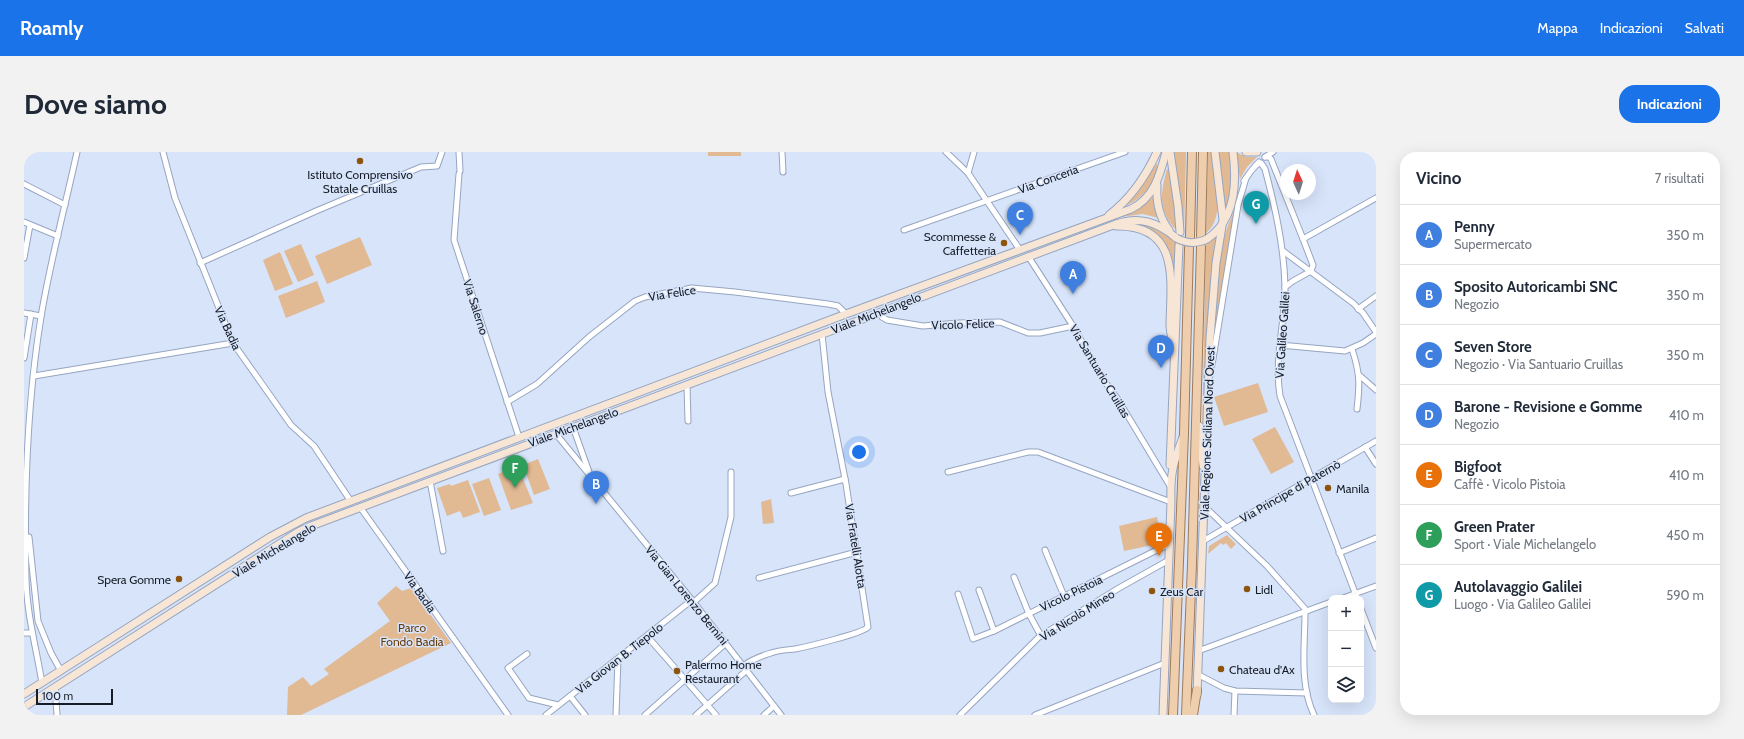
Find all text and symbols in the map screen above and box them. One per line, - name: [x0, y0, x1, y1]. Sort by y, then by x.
- text: Roamly: [20, 17, 83, 40]
- text: Mappa: [1537, 19, 1578, 37]
- text: Indicazioni: [1600, 19, 1663, 37]
- text: Salvati: [1685, 19, 1724, 37]
- button: Indicazioni: [1619, 85, 1720, 123]
- text: Dove siamo: [24, 87, 167, 121]
- marker: Istituto Comprensivo Statale Cruillas: [355, 156, 365, 166]
- street label: Via Conceria: [1016, 161, 1080, 197]
- north arrow: [1280, 164, 1316, 200]
- place label: Istituto Comprensivo Statale Cruillas: [307, 167, 413, 196]
- text: Vicino: [1416, 168, 1461, 188]
- text: 7 risultati: [1655, 170, 1704, 186]
- pin: G: [1243, 191, 1269, 224]
- pin: C: [1007, 202, 1033, 235]
- text: Penny: [1454, 218, 1495, 236]
- text: A: [1425, 227, 1433, 243]
- text: 350 m: [1667, 227, 1704, 243]
- place label: Scommesse & Caffetteria: [924, 229, 997, 258]
- text: Supermercato: [1454, 236, 1532, 252]
- marker: Scommesse & Caffetteria: [999, 238, 1009, 248]
- pin: A: [1060, 261, 1086, 294]
- street label: Via Salerno: [460, 277, 492, 337]
- text: Sposito Autoricambi SNC: [1454, 278, 1618, 296]
- street label: Via Felice: [647, 282, 697, 304]
- text: B: [1425, 287, 1433, 303]
- text: 350 m: [1667, 287, 1704, 303]
- street label: Viale Michelangelo: [829, 289, 923, 337]
- street label: Via Galileo Galilei: [1271, 291, 1293, 379]
- text: Negozio: [1454, 296, 1499, 312]
- street label: Via Badia: [211, 304, 245, 353]
- street label: Vicolo Felice: [931, 315, 995, 333]
- street label: Via Santuario Cruillas: [1066, 322, 1134, 420]
- pin: D: [1148, 335, 1174, 368]
- text: Seven Store: [1454, 338, 1532, 356]
- street label: Viale Regione Siciliana Nord Ovest: [1196, 346, 1218, 520]
- text: C: [1425, 347, 1433, 363]
- text: 350 m: [1667, 347, 1704, 363]
- text: Negozio · Via Santuario Cruillas: [1454, 356, 1623, 372]
- text: Barone - Revisione e Gomme: [1454, 398, 1642, 416]
- street label: Viale Michelangelo: [526, 404, 620, 450]
- text: D: [1424, 407, 1434, 423]
- text: 410 m: [1669, 407, 1704, 423]
- text: Negozio: [1454, 416, 1499, 432]
- your location: [849, 442, 869, 462]
- pin: F: [502, 455, 528, 488]
- street label: Via Principe di Paternò: [1237, 456, 1343, 526]
- text: Bigfoot: [1454, 458, 1502, 476]
- text: E: [1425, 467, 1433, 483]
- text: 410 m: [1669, 467, 1704, 483]
- pin: B: [583, 471, 609, 504]
- text: Caffè · Vicolo Pistoia: [1454, 476, 1566, 492]
- place label: Manila: [1336, 481, 1370, 496]
- marker: Manila: [1323, 483, 1333, 493]
- street label: Via Fratelli Alotta: [842, 503, 870, 590]
- text: Green Prater: [1454, 518, 1535, 536]
- street label: Viale Michelangelo: [229, 519, 319, 581]
- pin: E: [1146, 523, 1172, 556]
- text: F: [1426, 527, 1432, 543]
- text: 450 m: [1666, 527, 1704, 543]
- text: Sport · Viale Michelangelo: [1454, 536, 1596, 552]
- street label: Via Gian Lorenzo Bernini: [642, 542, 732, 648]
- street label: Via Badia: [400, 569, 440, 616]
- street label: Vicolo Pistoia: [1037, 571, 1105, 615]
- place label: Spera Gomme: [97, 572, 171, 587]
- marker: Spera Gomme: [174, 574, 184, 584]
- text: Autolavaggio Galilei: [1454, 578, 1582, 596]
- place label: Lidl: [1255, 582, 1273, 597]
- place label: Zeus Car: [1160, 584, 1203, 599]
- marker: Lidl: [1242, 584, 1252, 594]
- street label: Via Nicolò Mineo: [1037, 586, 1118, 644]
- marker: Zeus Car: [1147, 586, 1157, 596]
- text: G: [1425, 587, 1433, 603]
- text: 590 m: [1666, 587, 1704, 603]
- map controls: [1328, 595, 1364, 703]
- button: +: [1328, 595, 1364, 631]
- text: Luogo · Via Galileo Galilei: [1454, 596, 1591, 612]
- street label: Via Giovan B. Tiepolo: [572, 619, 666, 697]
- park label: Parco Fondo Badia: [381, 620, 444, 649]
- button: −: [1328, 631, 1364, 667]
- place label: Palermo Home Restaurant: [685, 657, 762, 686]
- place label: Chateau d'Ax: [1229, 662, 1295, 677]
- marker: Chateau d'Ax: [1216, 664, 1226, 674]
- marker: Palermo Home Restaurant: [672, 666, 682, 676]
- button: layers: [1328, 667, 1364, 703]
- scale bar: [36, 687, 113, 706]
- text: 100 m: [42, 689, 73, 703]

